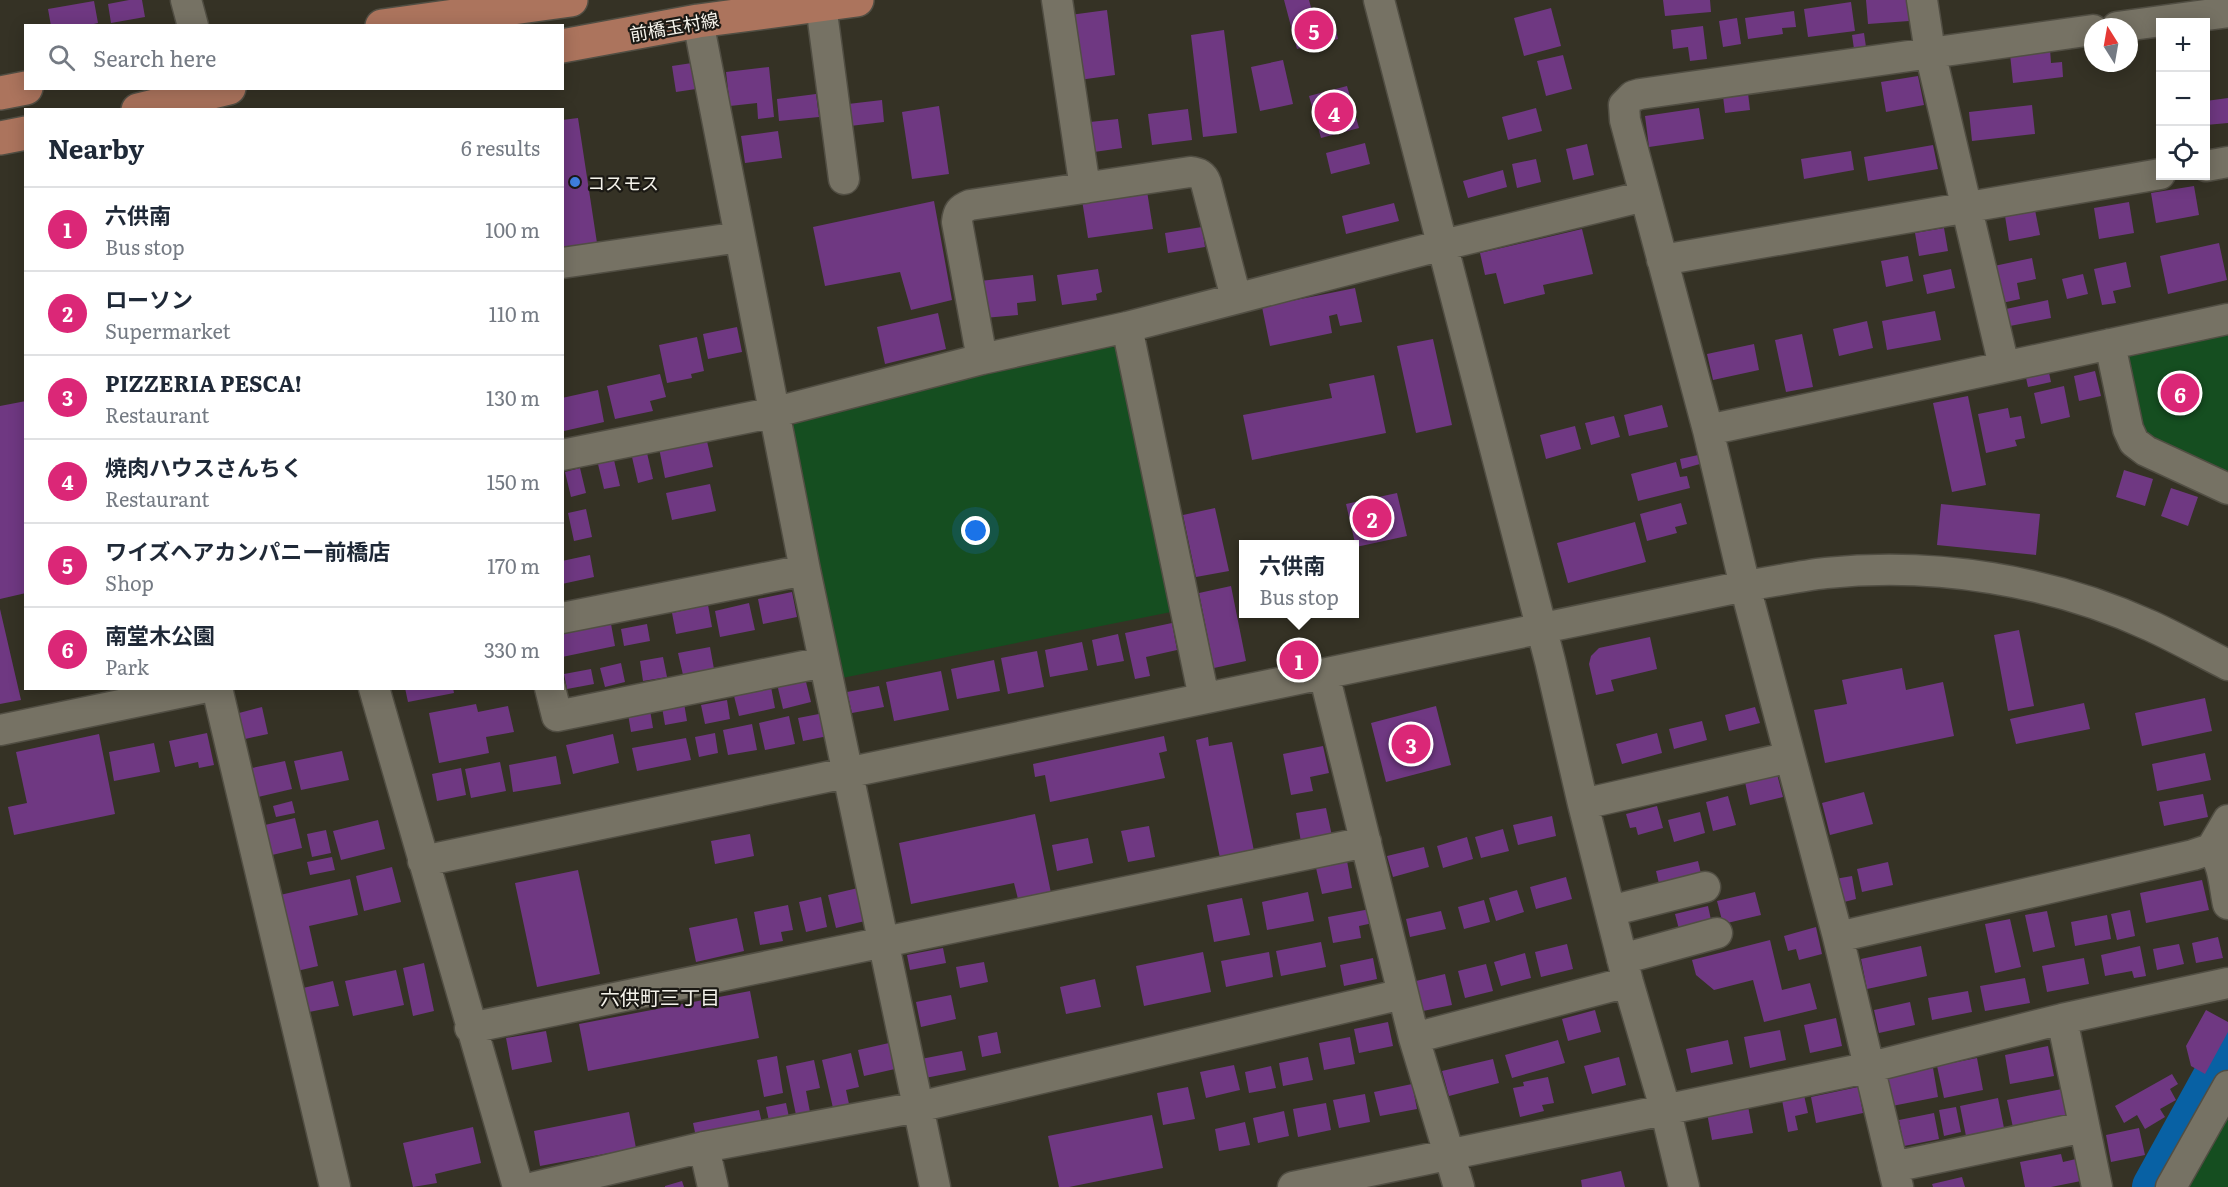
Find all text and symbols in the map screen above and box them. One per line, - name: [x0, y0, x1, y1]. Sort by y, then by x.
- street label: 前橋玉村線: [627, 5, 721, 47]
- pin: 5: [1294, 8, 1334, 52]
- north arrow: [2084, 18, 2138, 72]
- map controls: [2156, 18, 2210, 180]
- button: +: [2156, 18, 2210, 72]
- search box: [24, 24, 564, 90]
- icon: search: [45, 41, 78, 74]
- text: Search here: [93, 41, 216, 74]
- button: −: [2156, 72, 2210, 126]
- pin: 4: [1314, 90, 1354, 134]
- button: locate: [2156, 126, 2210, 180]
- text: Nearby: [48, 128, 144, 167]
- text: 6 results: [461, 132, 540, 162]
- place label: コスモス: [587, 169, 659, 196]
- marker: コスモス: [568, 175, 582, 189]
- text: 六供南: [105, 198, 171, 231]
- text: 1: [63, 214, 72, 244]
- text: 100 m: [485, 214, 540, 244]
- text: Bus stop: [105, 231, 185, 261]
- text: ローソン: [105, 282, 193, 315]
- text: 2: [62, 298, 73, 328]
- text: 110 m: [489, 298, 540, 328]
- text: Supermarket: [105, 315, 231, 345]
- text: PIZZERIA PESCA!: [105, 366, 302, 399]
- pin: 6: [2160, 370, 2200, 416]
- text: 3: [62, 382, 73, 412]
- text: 130 m: [486, 382, 540, 412]
- text: Restaurant: [105, 399, 209, 429]
- text: 焼肉ハウスさんちく: [105, 450, 303, 483]
- text: 4: [61, 466, 74, 496]
- text: 150 m: [487, 466, 540, 496]
- text: Restaurant: [105, 483, 209, 513]
- pin: 2: [1352, 496, 1392, 540]
- your location: [961, 516, 990, 545]
- text: ワイズヘアカンパニー前橋店: [105, 534, 390, 567]
- popup: [1239, 540, 1359, 618]
- text: 六供南: [1259, 548, 1325, 581]
- text: 5: [62, 550, 73, 580]
- text: 170 m: [487, 550, 540, 580]
- text: Shop: [105, 567, 154, 597]
- text: Bus stop: [1259, 581, 1339, 611]
- text: 南堂木公園: [105, 618, 215, 651]
- text: 6: [62, 634, 73, 664]
- text: 330 m: [484, 634, 540, 664]
- pin: 1: [1280, 638, 1318, 682]
- text: Park: [105, 651, 149, 681]
- pin: 3: [1392, 722, 1430, 766]
- district label: 六供町三丁目: [600, 981, 720, 1011]

